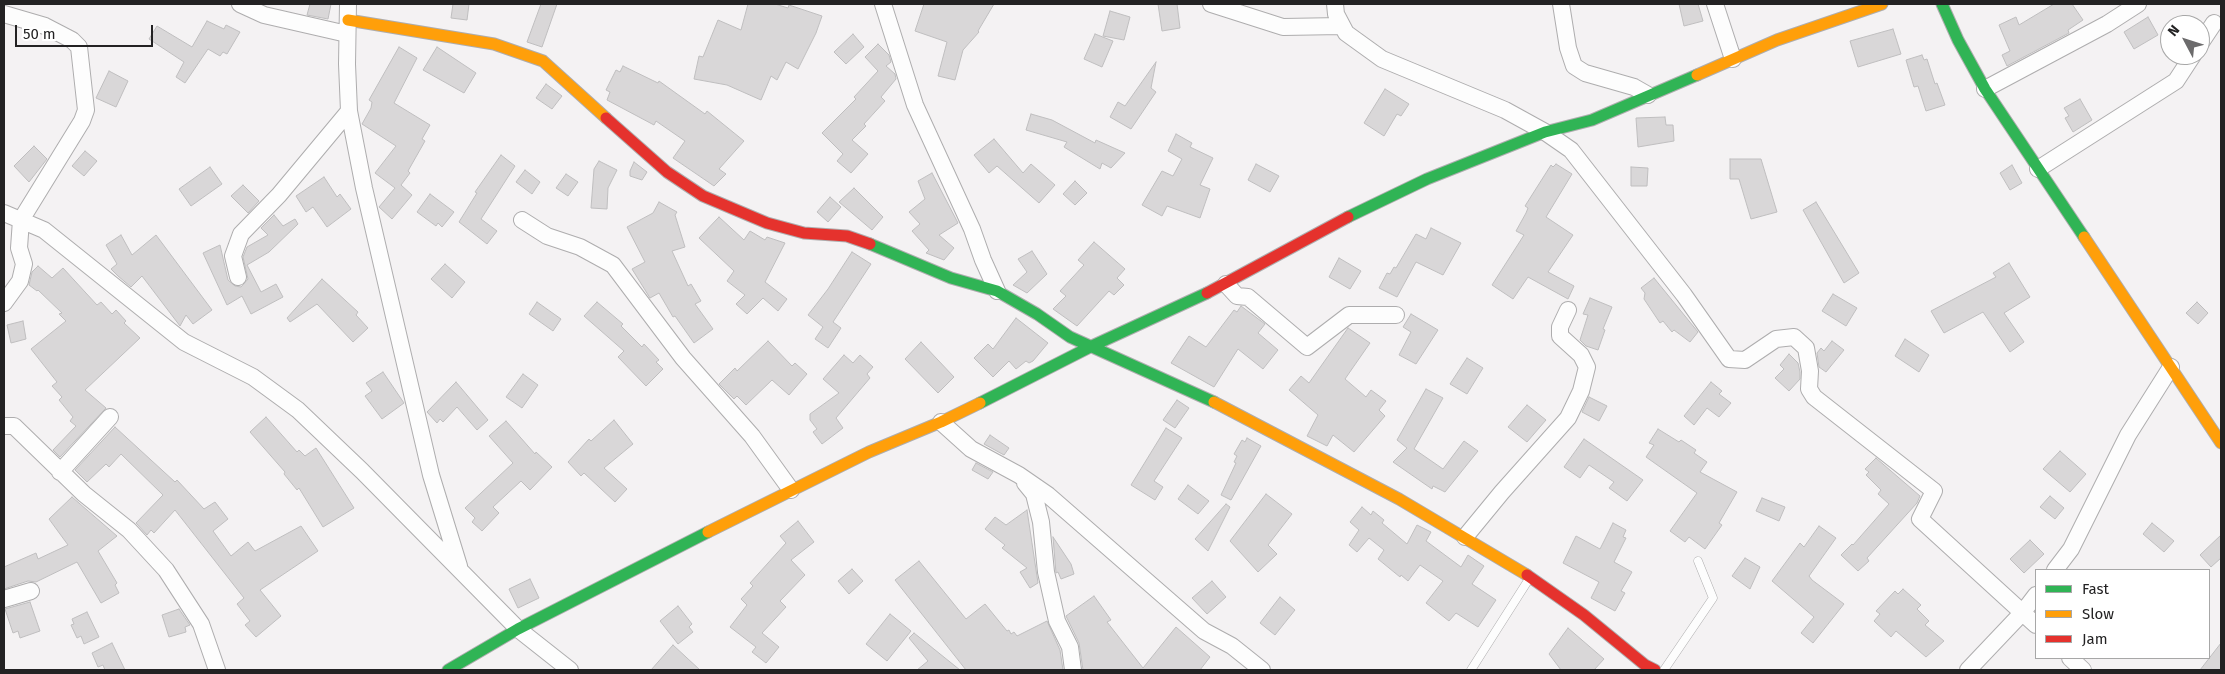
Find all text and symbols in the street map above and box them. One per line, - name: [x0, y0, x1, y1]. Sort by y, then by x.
- scale bar: [18, 15, 155, 47]
- north arrow: [2160, 15, 2210, 65]
- text: N: [2164, 22, 2183, 40]
- text: 50 m: [23, 25, 56, 43]
- legend: [2035, 569, 2210, 659]
- text: Fast: [2082, 580, 2109, 598]
- text: Slow: [2082, 605, 2114, 623]
- text: Jam: [2082, 630, 2108, 648]

